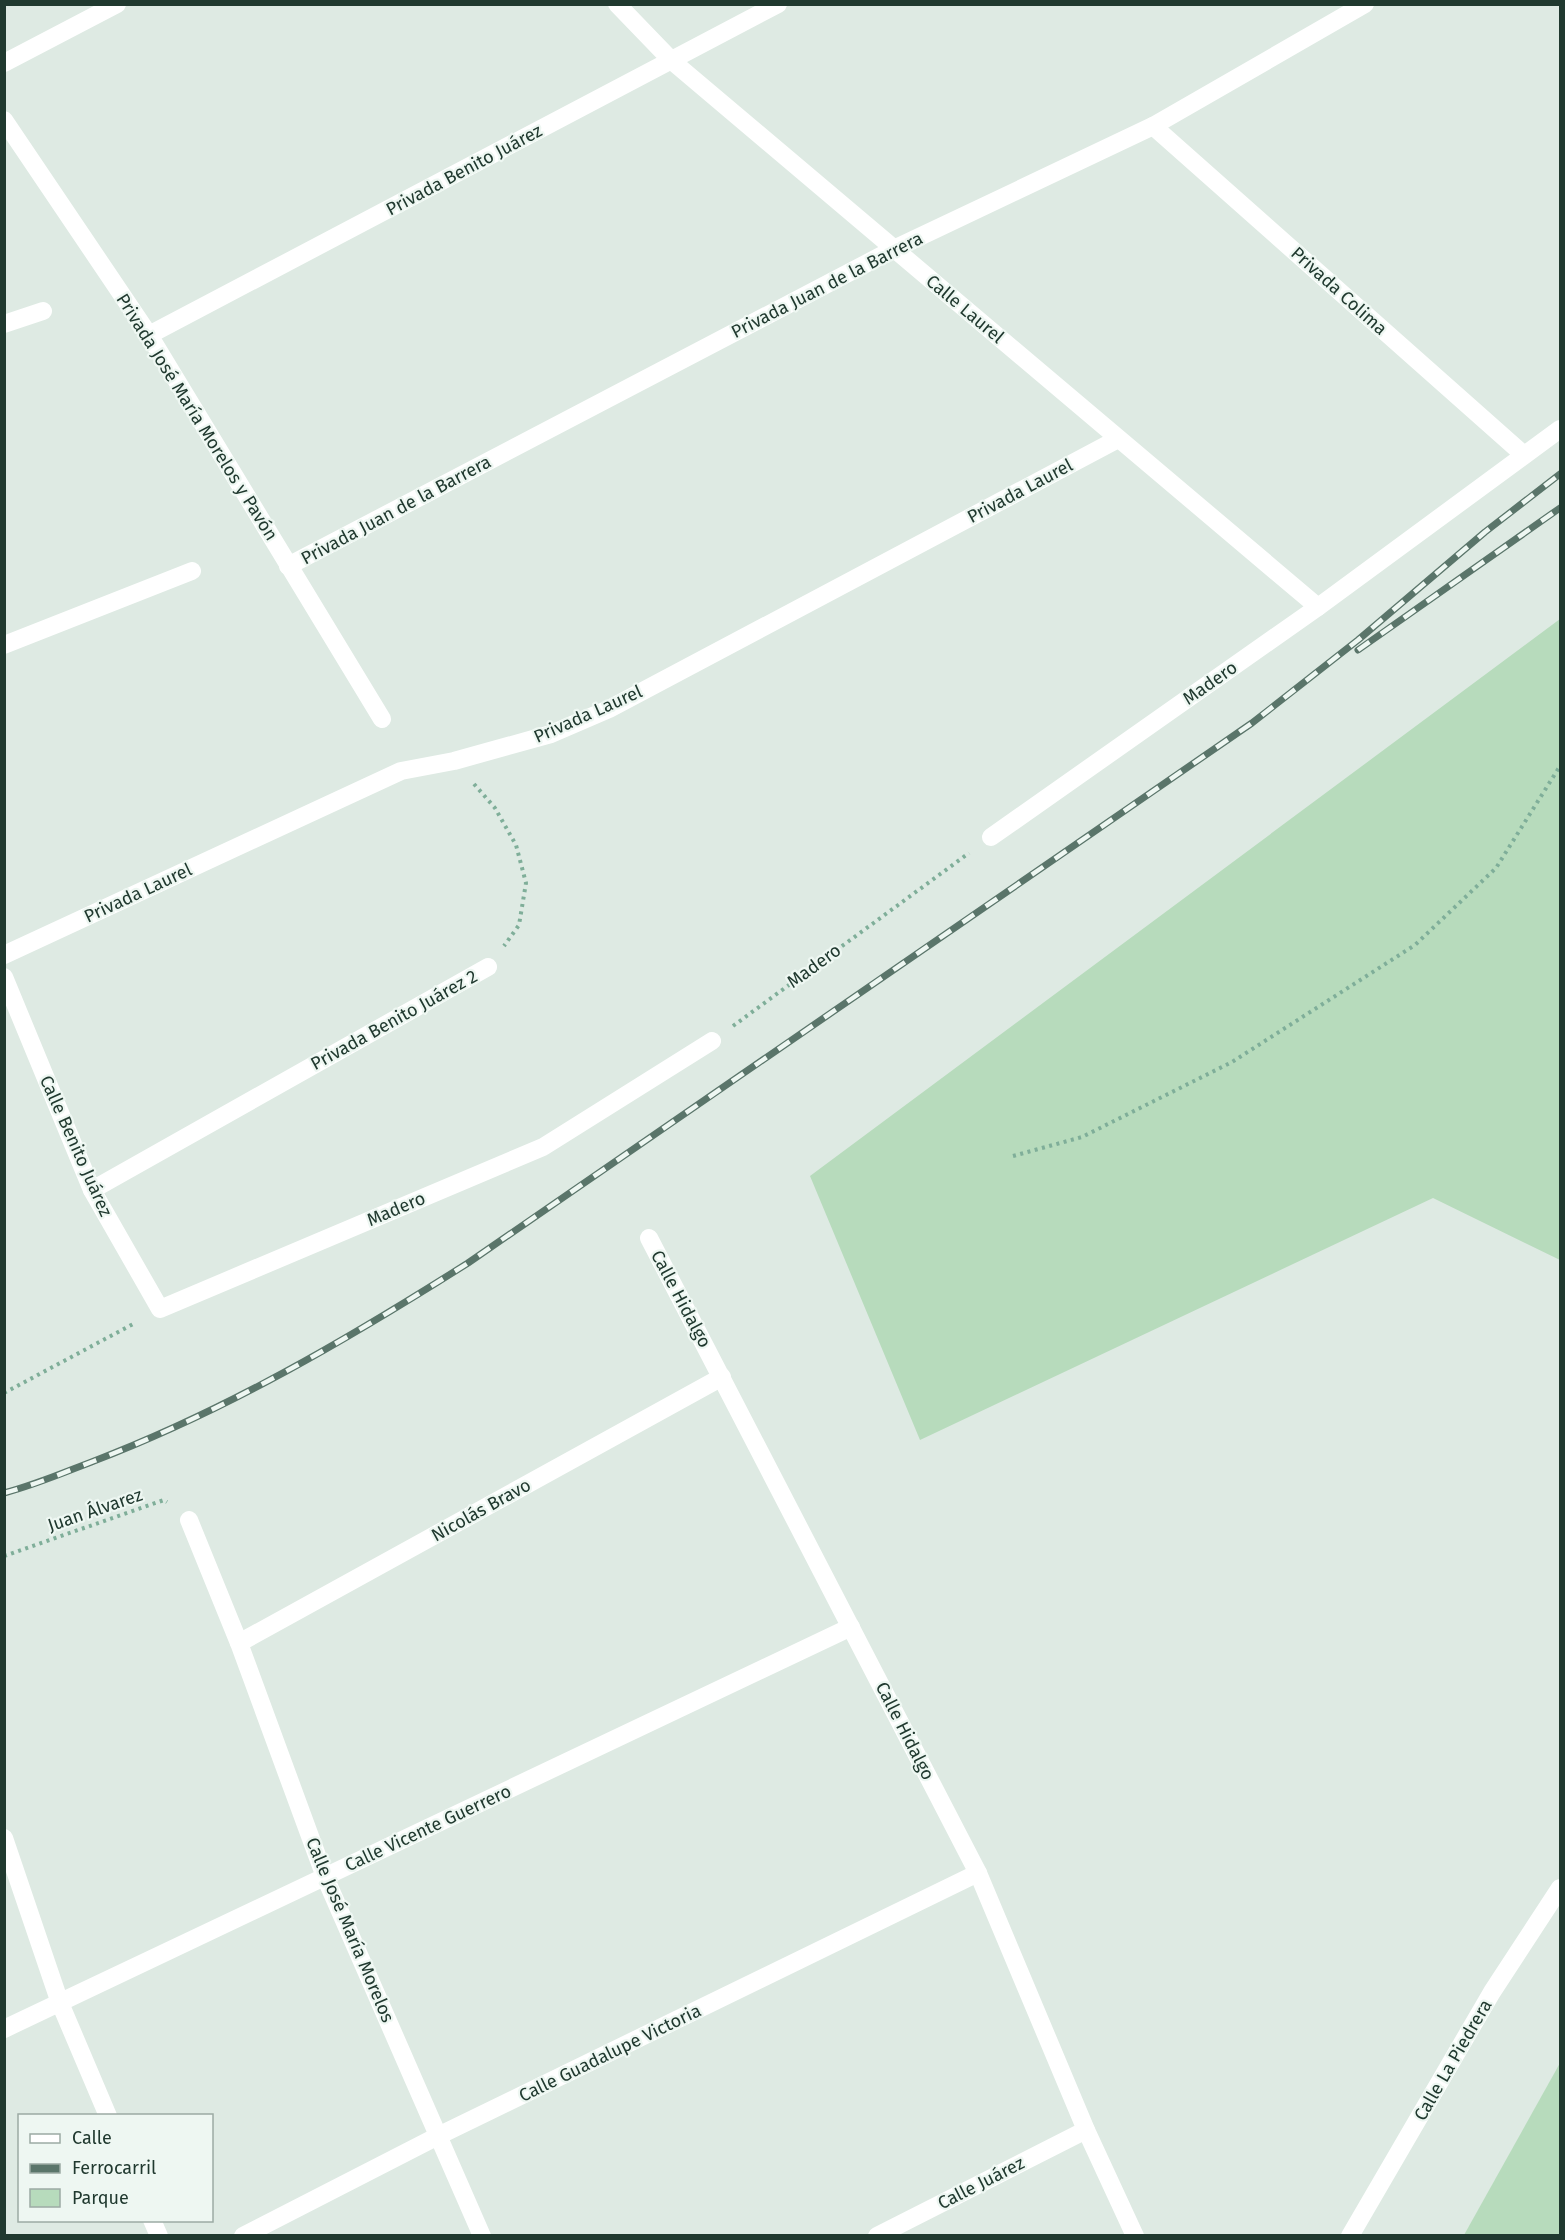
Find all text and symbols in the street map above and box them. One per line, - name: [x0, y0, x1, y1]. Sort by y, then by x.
- street label: Privada Benito Juárez: [382, 120, 546, 220]
- street label: Privada Juan de la Barrera: [728, 227, 926, 343]
- street label: Privada Colima: [1286, 242, 1392, 340]
- street label: Calle Laurel: [922, 270, 1008, 348]
- street label: Privada José María Morelos y Pavón: [112, 289, 282, 545]
- street label: Privada Juan de la Barrera: [297, 451, 495, 569]
- street label: Privada Laurel: [963, 454, 1077, 528]
- street label: Madero: [1179, 656, 1241, 710]
- street label: Privada Laurel: [530, 680, 646, 748]
- street label: Privada Laurel: [81, 858, 195, 928]
- street label: Madero: [783, 939, 845, 993]
- street label: Privada Benito Juárez 2: [307, 965, 481, 1075]
- street label: Calle Benito Juárez: [35, 1072, 117, 1220]
- street label: Madero: [363, 1187, 429, 1231]
- street label: Calle Hidalgo: [646, 1247, 716, 1351]
- street label: Nicolás Bravo: [427, 1474, 535, 1546]
- street label: Juan Álvarez: [44, 1483, 145, 1536]
- street label: Calle Hidalgo: [871, 1678, 939, 1784]
- street label: Calle Vicente Guerrero: [341, 1780, 515, 1876]
- street label: Calle José María Morelos: [301, 1834, 399, 2026]
- street label: Calle La Piedrera: [1409, 1995, 1497, 2125]
- street label: Calle Guadalupe Victoria: [515, 1999, 705, 2107]
- legend: [18, 2114, 213, 2222]
- text: Calle: [72, 2127, 112, 2149]
- street label: Calle Juárez: [934, 2152, 1028, 2214]
- text: Ferrocarril: [72, 2157, 156, 2179]
- text: Parque: [72, 2187, 129, 2209]

